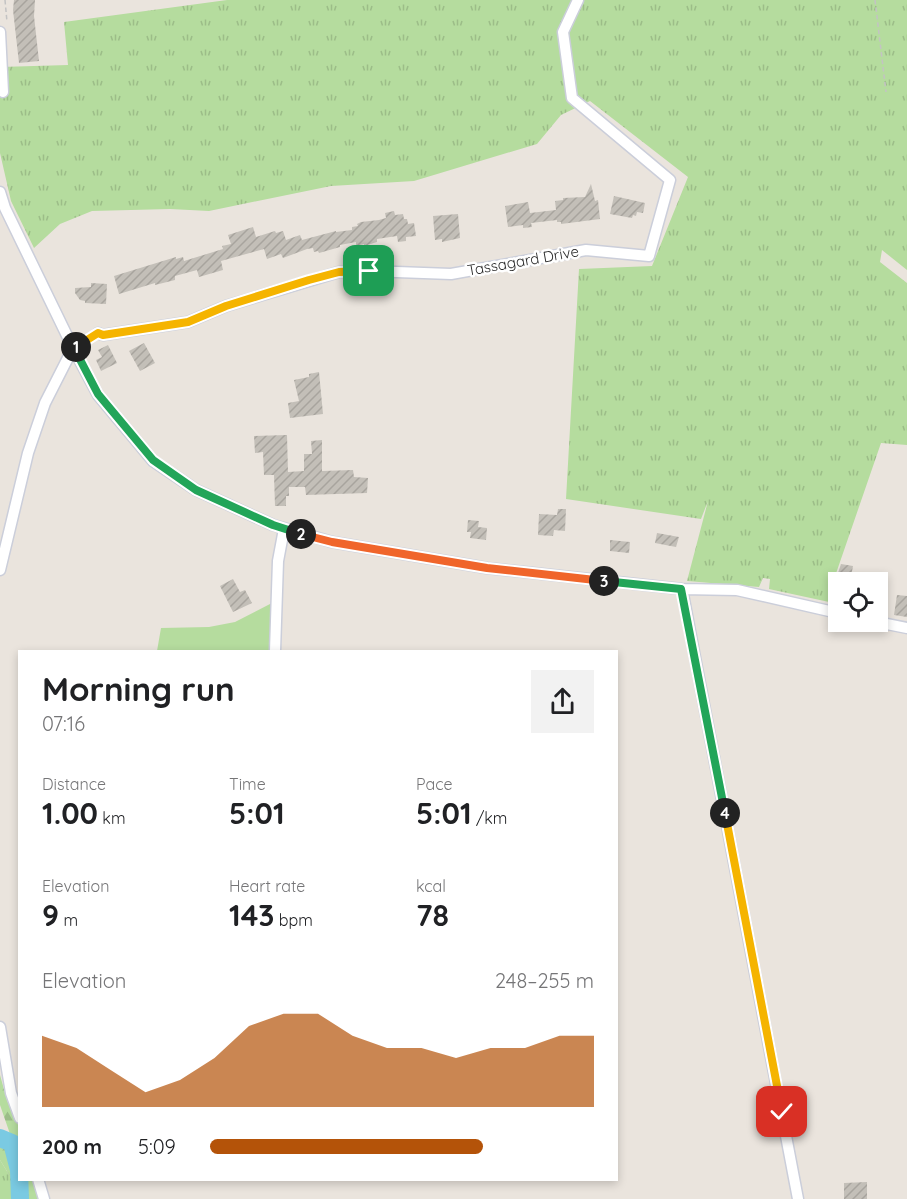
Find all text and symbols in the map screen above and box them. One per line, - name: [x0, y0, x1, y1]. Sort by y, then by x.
- street label: Tassagard Drive: [466, 241, 580, 280]
- pin: [343, 245, 394, 296]
- icon: arrive: [352, 254, 385, 287]
- pin: 1: [61, 332, 91, 362]
- text: 1: [73, 337, 79, 357]
- pin: 2: [286, 519, 316, 549]
- text: 2: [296, 524, 306, 544]
- pin: 3: [589, 566, 619, 596]
- text: 3: [600, 571, 608, 591]
- map controls: [828, 572, 888, 632]
- button: locate: [828, 572, 888, 632]
- text: Morning run: [42, 668, 235, 709]
- button: share: [531, 670, 594, 733]
- text: 07:16: [42, 711, 85, 736]
- text: Distance: [42, 774, 106, 794]
- text: Time: [229, 774, 266, 794]
- text: Pace: [416, 774, 452, 794]
- text: 1.00: [42, 794, 98, 832]
- text: 5:01: [229, 794, 285, 832]
- text: 5:01: [416, 794, 472, 832]
- pin: 4: [710, 798, 740, 828]
- text: 4: [720, 803, 730, 823]
- text: km: [98, 808, 126, 828]
- text: /km: [472, 808, 507, 828]
- text: Elevation: [42, 876, 109, 896]
- text: Heart rate: [229, 876, 305, 896]
- text: kcal: [416, 876, 446, 896]
- text: 9: [42, 896, 59, 934]
- text: 143: [229, 896, 274, 934]
- text: 78: [416, 896, 449, 934]
- text: m: [59, 910, 78, 930]
- text: bpm: [274, 910, 313, 930]
- text: Elevation: [42, 968, 126, 993]
- text: 248–255 m: [495, 968, 594, 993]
- pin: [756, 1086, 807, 1137]
- icon: check: [765, 1095, 798, 1128]
- text: 200 m: [42, 1134, 102, 1159]
- text: 5:09: [138, 1134, 176, 1159]

